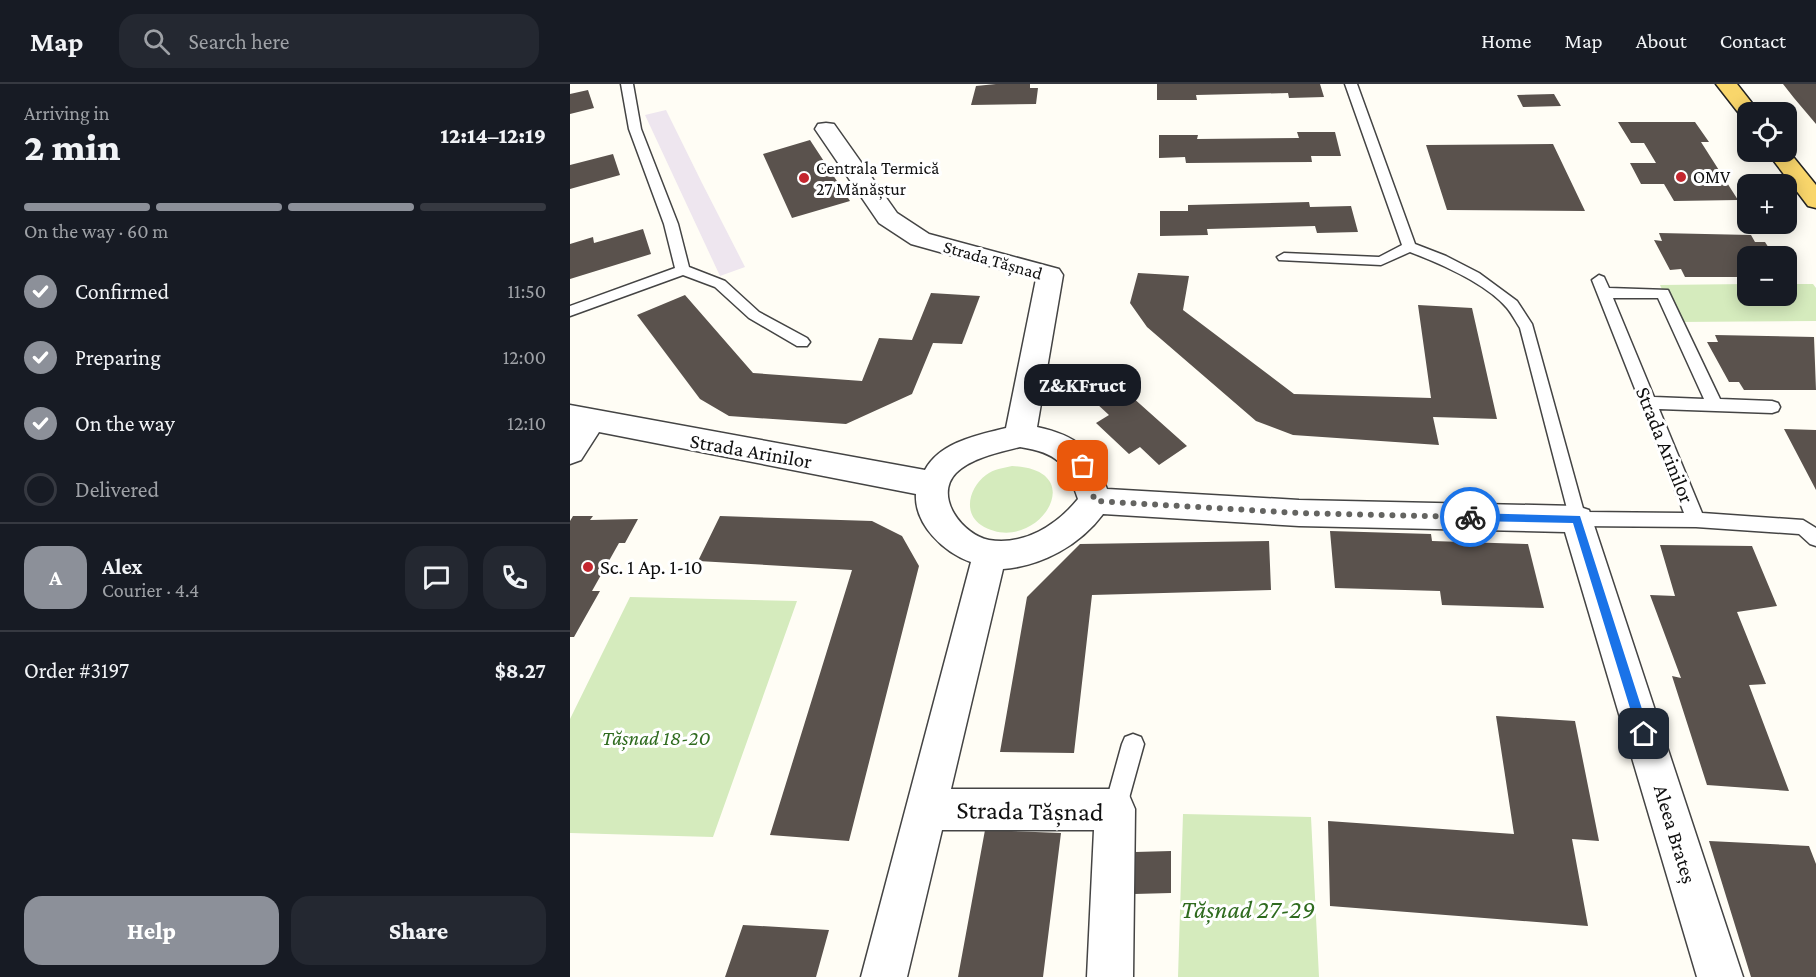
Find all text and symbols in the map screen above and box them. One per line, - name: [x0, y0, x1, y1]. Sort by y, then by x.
- search box: [119, 14, 539, 68]
- icon: search: [140, 25, 173, 58]
- text: Map: [30, 26, 83, 57]
- text: Search here: [188, 29, 289, 54]
- text: Home: [1481, 29, 1531, 53]
- text: Map: [1564, 29, 1603, 53]
- text: About: [1636, 29, 1687, 53]
- text: Contact: [1720, 29, 1786, 53]
- text: Arriving in: [24, 102, 109, 124]
- map controls: [1737, 102, 1797, 306]
- button: locate: [1737, 102, 1797, 162]
- text: 12:14–12:19: [440, 123, 546, 148]
- text: 2 min: [24, 125, 120, 168]
- place label: Centrala Termică 27 Mănăștur: [816, 158, 939, 201]
- place label: OMV: [1693, 167, 1731, 187]
- marker: OMV: [1674, 170, 1688, 184]
- marker: Centrala Termică 27 Mănăștur: [797, 171, 811, 185]
- button: +: [1737, 174, 1797, 234]
- text: On the way · 60 m: [24, 220, 168, 242]
- street label: Strada Tășnad: [941, 236, 1045, 286]
- button: −: [1737, 246, 1797, 306]
- icon: check: [24, 275, 57, 308]
- text: Confirmed: [75, 279, 169, 304]
- text: 11:50: [507, 280, 546, 302]
- icon: check: [24, 341, 57, 374]
- text: Preparing: [75, 345, 161, 370]
- text: 12:00: [503, 346, 546, 368]
- callout: Z&KFruct: [1024, 364, 1142, 406]
- text: Z&KFruct: [1039, 374, 1126, 396]
- street label: Strada Arinilor: [1631, 383, 1699, 507]
- icon: check: [24, 407, 57, 440]
- text: On the way: [75, 411, 175, 436]
- text: 12:10: [507, 412, 546, 434]
- street label: Strada Arinilor: [688, 428, 814, 474]
- pin: [1057, 440, 1108, 491]
- icon: bag: [1066, 449, 1099, 482]
- text: Delivered: [75, 477, 159, 502]
- courier: [1440, 487, 1500, 547]
- icon: bike: [1454, 501, 1487, 534]
- button: chat: [405, 546, 468, 609]
- button: phone: [483, 546, 546, 609]
- text: Alex: [102, 554, 143, 579]
- place label: Sc. 1 Ap. 1-10: [600, 555, 703, 579]
- marker: Sc. 1 Ap. 1-10: [581, 560, 595, 574]
- text: A: [49, 565, 62, 590]
- text: Courier · 4.4: [102, 579, 199, 601]
- text: Order #3197: [24, 658, 129, 683]
- text: $8.27: [495, 658, 546, 683]
- pin: [1618, 708, 1669, 759]
- icon: home: [1627, 717, 1660, 750]
- park label: Tășnad 18-20: [602, 726, 710, 751]
- street label: Aleea Brateș: [1648, 782, 1701, 887]
- street label: Strada Tășnad: [956, 795, 1104, 828]
- park label: Tășnad 27-29: [1181, 895, 1315, 925]
- button: Help: [24, 896, 279, 965]
- button: Share: [291, 896, 546, 965]

